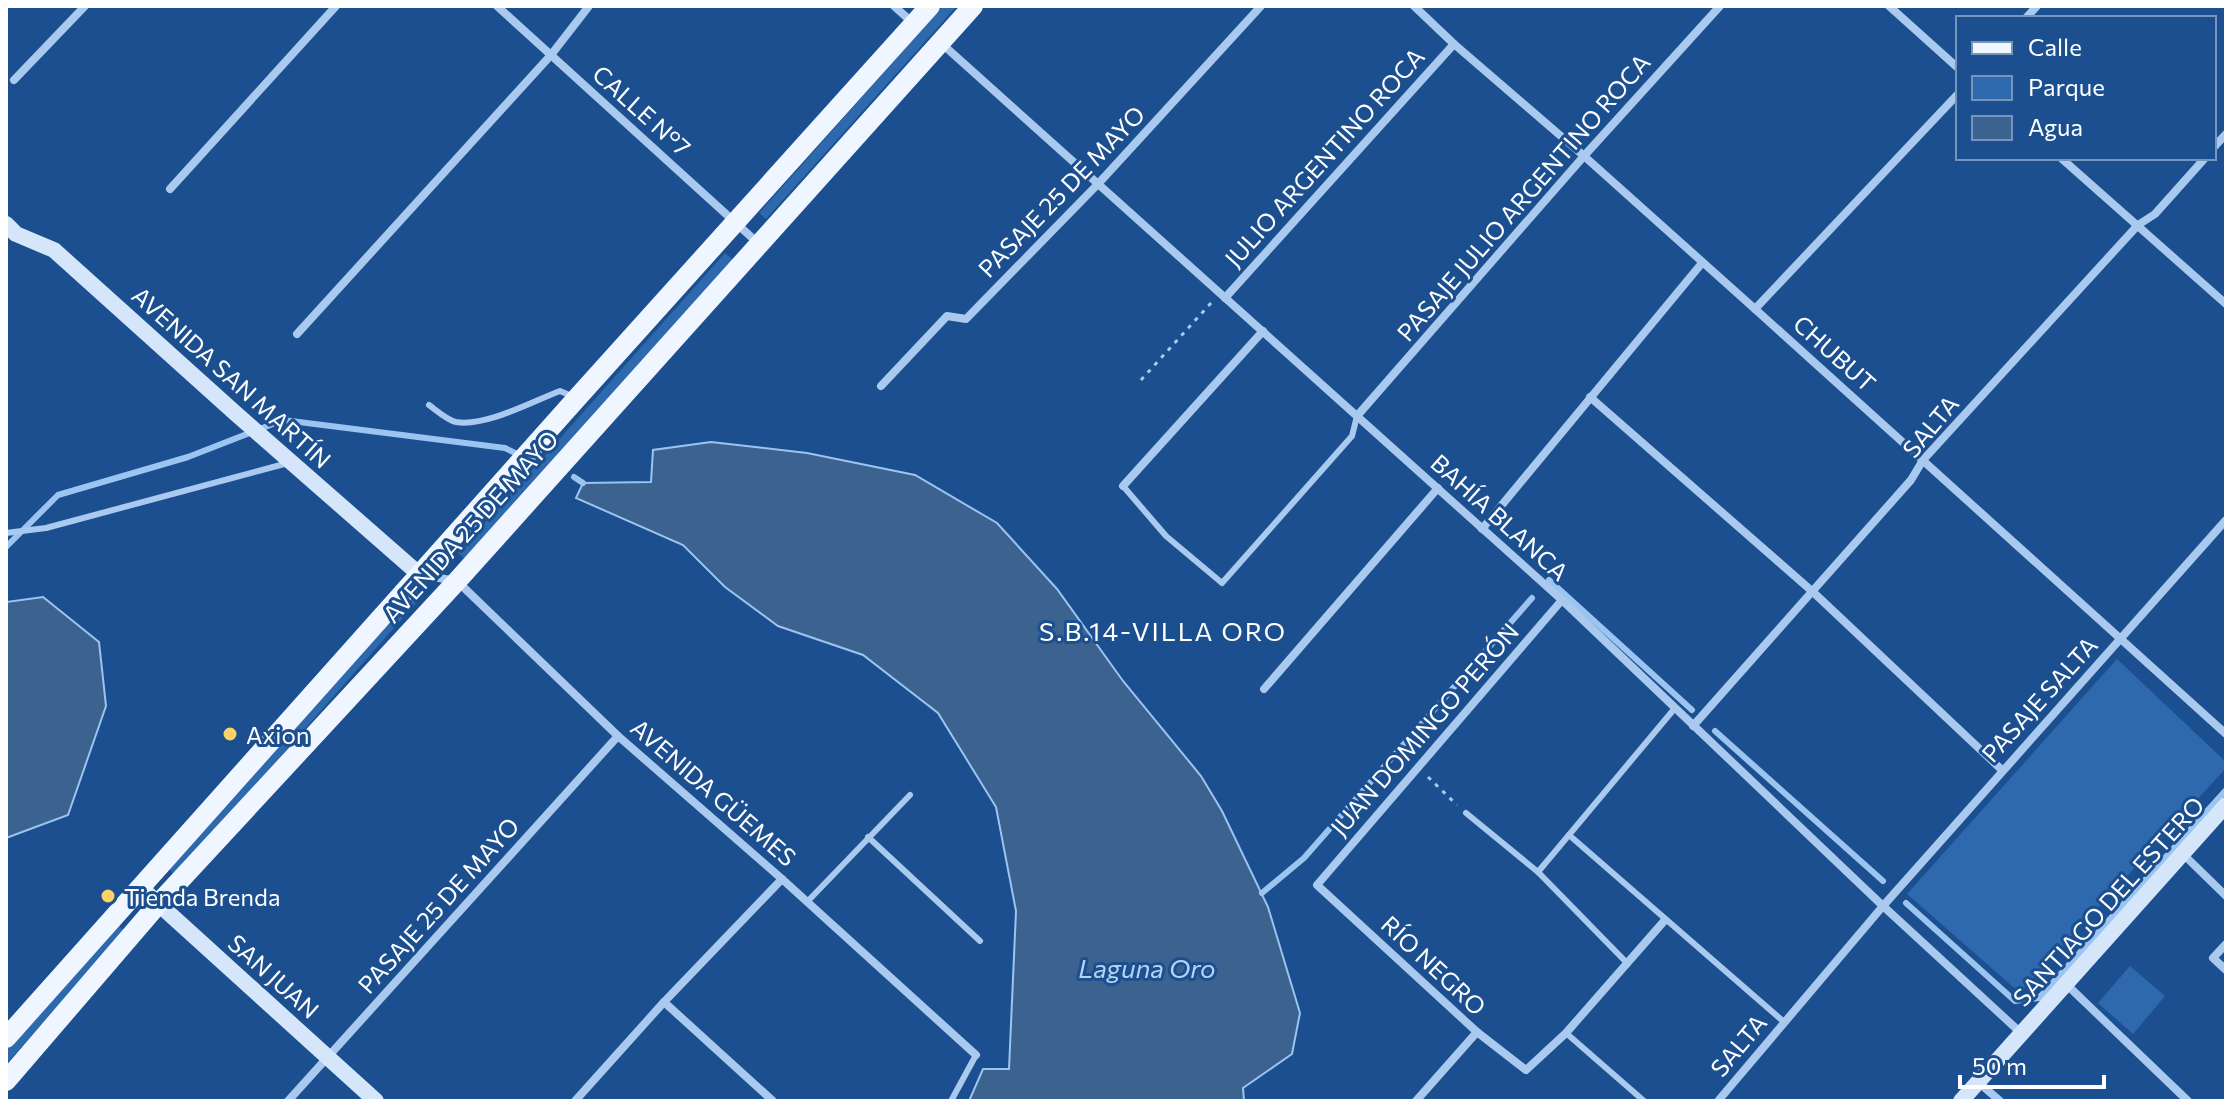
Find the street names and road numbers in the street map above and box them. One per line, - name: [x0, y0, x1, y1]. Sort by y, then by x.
- street label: JULIO ARGENTINO ROCA: [1218, 42, 1430, 272]
- street label: PASAJE JULIO ARGENTINO ROCA: [1390, 48, 1656, 346]
- street label: CALLE N°7: [587, 59, 697, 161]
- street label: PASAJE 25 DE MAYO: [972, 99, 1150, 283]
- street label: AVENIDA SAN MARTÍN: [127, 280, 337, 474]
- street label: CHUBUT: [1788, 309, 1882, 397]
- street label: SALTA: [1896, 389, 1964, 463]
- street label: AVENIDA 25 DE MAYO: [376, 424, 564, 628]
- street label: BAHÍA BLANCA: [1425, 448, 1575, 586]
- street label: JUAN DOMINGO PERÓN: [1324, 617, 1524, 841]
- street label: PASAJE SALTA: [1975, 630, 2103, 768]
- street label: AVENIDA GÜEMES: [626, 712, 802, 872]
- street label: SANTIAGO DEL ESTERO: [2006, 790, 2210, 1012]
- street label: PASAJE 25 DE MAYO: [351, 811, 525, 999]
- street label: RÍO NEGRO: [1376, 909, 1492, 1021]
- street label: SAN JUAN: [223, 928, 325, 1024]
- street label: SALTA: [1704, 1008, 1772, 1082]

